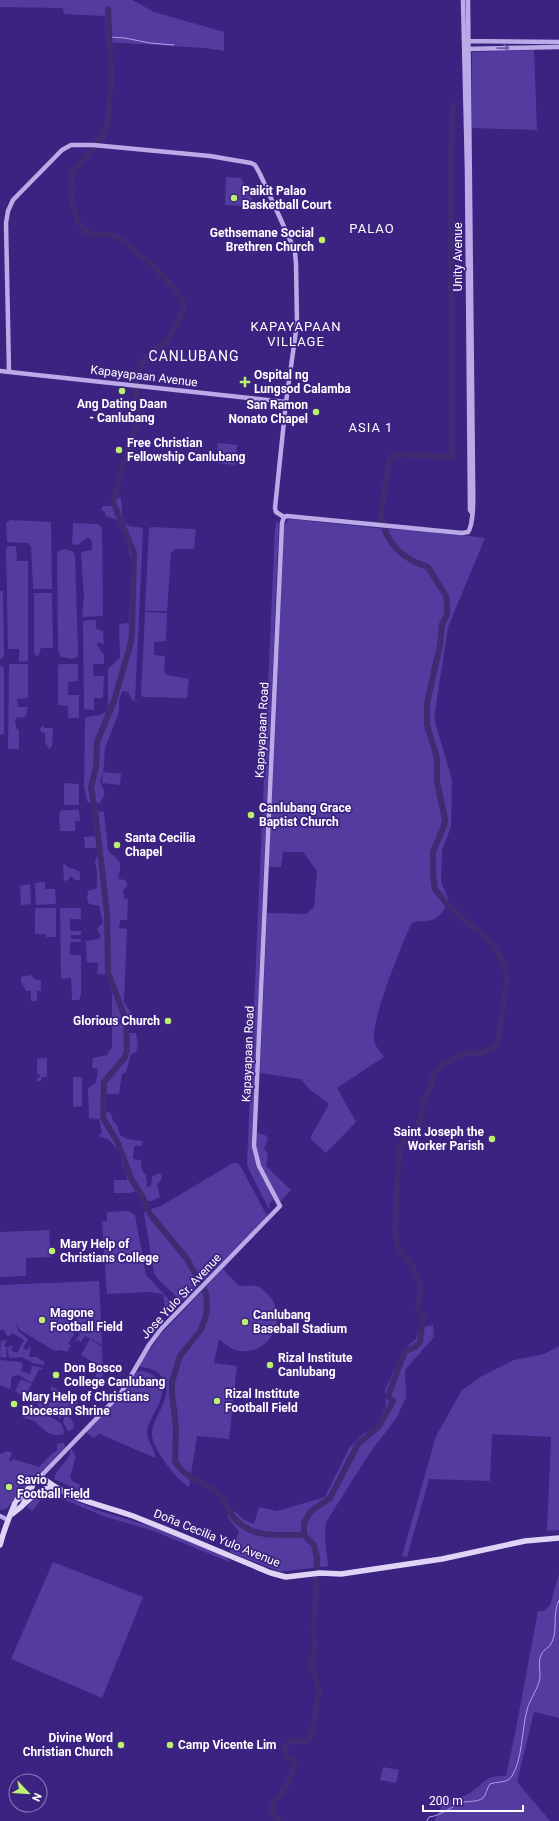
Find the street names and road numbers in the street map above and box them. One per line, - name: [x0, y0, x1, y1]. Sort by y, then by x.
- street label: Unity Avenue: [451, 222, 465, 292]
- street label: Kapayapaan Avenue: [90, 362, 198, 390]
- street label: Kapayapaan Road: [252, 682, 272, 778]
- street label: Kapayapaan Road: [239, 1006, 257, 1102]
- street label: Jose Yulo Sr. Avenue: [138, 1251, 224, 1341]
- street label: Doña Cecilia Yulo Avenue: [152, 1506, 282, 1570]

